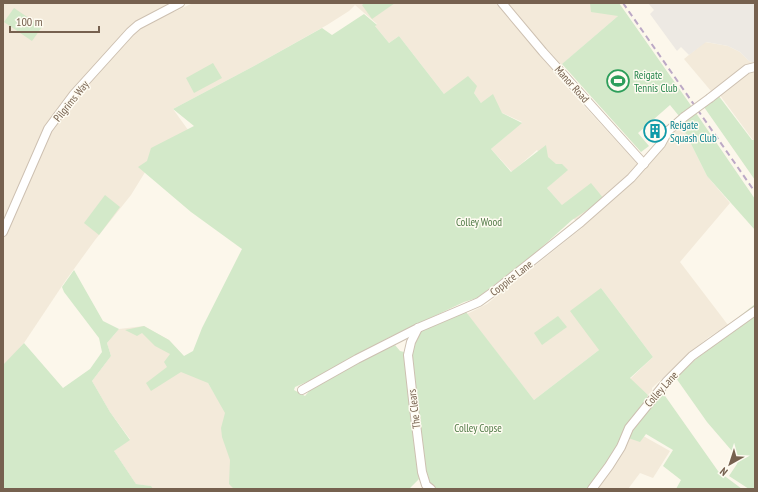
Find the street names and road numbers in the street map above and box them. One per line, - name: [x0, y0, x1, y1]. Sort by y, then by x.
- street label: Manor Road: [552, 63, 592, 106]
- street label: Pilgrims Way: [50, 77, 92, 124]
- street label: Coppice Lane: [487, 257, 535, 299]
- street label: Colley Lane: [641, 368, 681, 410]
- street label: The Clears: [405, 388, 423, 430]

